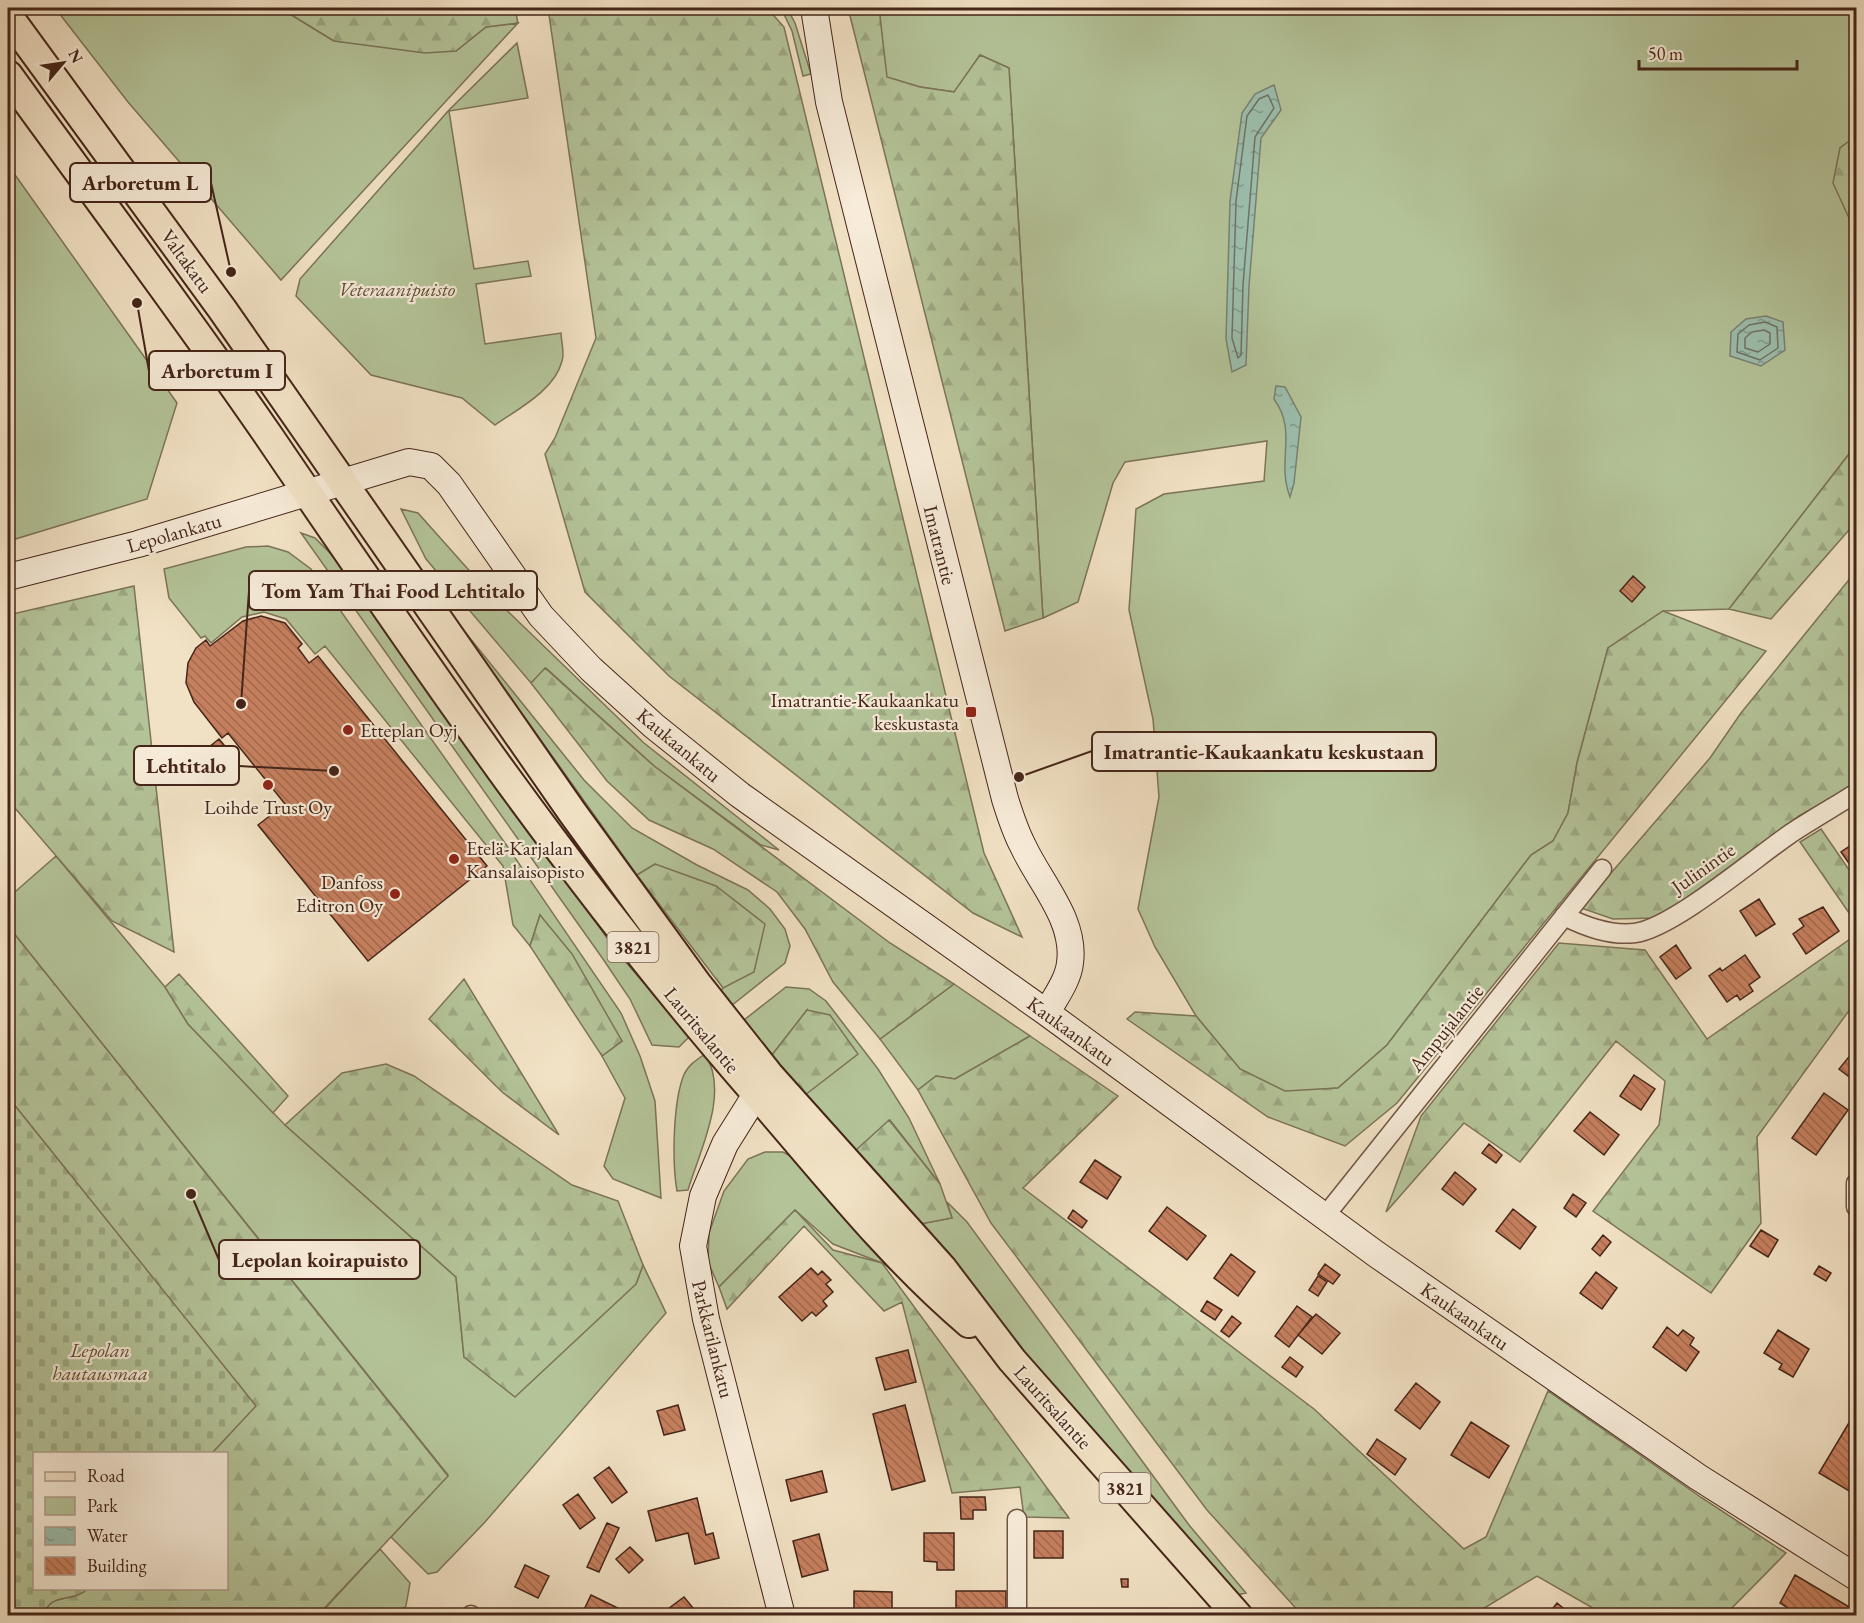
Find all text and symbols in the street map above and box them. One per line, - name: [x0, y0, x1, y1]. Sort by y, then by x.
- north arrow: [33, 33, 93, 93]
- scale bar: [1639, 33, 1796, 71]
- text: 50 m: [1648, 42, 1683, 65]
- text: N: [63, 45, 88, 67]
- callout: Arboretum L: [70, 163, 211, 202]
- text: Arboretum L: [81, 169, 199, 196]
- street label: Valtakatu: [155, 224, 219, 298]
- park label: Veteraanipuisto: [339, 276, 456, 302]
- callout: Arboretum I: [149, 351, 285, 390]
- text: Arboretum I: [160, 357, 273, 384]
- street label: Imatrantie: [918, 503, 962, 588]
- street label: Lepolankatu: [124, 507, 225, 559]
- callout: Tom Yam Thai Food Lehtitalo: [249, 571, 537, 610]
- text: Tom Yam Thai Food Lehtitalo: [261, 577, 525, 604]
- place label: Imatrantie-Kaukaankatu keskustasta: [770, 687, 959, 736]
- street label: Kaukaankatu: [631, 702, 727, 788]
- marker: Imatrantie-Kaukaankatu keskustasta: [964, 705, 978, 719]
- place label: Etteplan Oyj: [360, 717, 457, 743]
- marker: Etteplan Oyj: [341, 723, 355, 737]
- callout: Imatrantie-Kaukaankatu keskustaan: [1092, 732, 1436, 771]
- text: Imatrantie-Kaukaankatu keskustaan: [1104, 738, 1424, 765]
- callout: Lehtitalo: [134, 746, 239, 785]
- text: Lehtitalo: [146, 752, 227, 779]
- marker: Loihde Trust Oy: [261, 778, 275, 792]
- place label: Loihde Trust Oy: [204, 794, 332, 820]
- place label: Etelä-Karjalan Kansalaisopisto: [466, 835, 585, 884]
- street label: Julinintie: [1664, 837, 1740, 900]
- marker: Etelä-Karjalan Kansalaisopisto: [447, 852, 461, 866]
- place label: Danfoss Editron Oy: [296, 869, 383, 918]
- marker: Danfoss Editron Oy: [388, 887, 402, 901]
- road number: 3821: [608, 932, 658, 962]
- street label: Ampujalantie: [1402, 979, 1489, 1078]
- street label: Lauritsalantie: [658, 981, 746, 1079]
- street label: Kaukaankatu: [1022, 990, 1120, 1072]
- callout: Lepolan koirapuisto: [219, 1240, 420, 1279]
- text: Lepolan koirapuisto: [232, 1246, 409, 1273]
- street label: Kaukaankatu: [1416, 1276, 1515, 1356]
- street label: Parkkarilankatu: [686, 1277, 740, 1401]
- park label: Lepolan hautausmaa: [52, 1337, 148, 1386]
- street label: Lauritsalantie: [1008, 1359, 1098, 1455]
- legend: [33, 1452, 228, 1590]
- text: Road: [87, 1464, 126, 1487]
- road number: 3821: [1100, 1473, 1150, 1503]
- text: Park: [87, 1494, 118, 1517]
- text: Water: [87, 1524, 128, 1547]
- text: Building: [87, 1554, 147, 1577]

